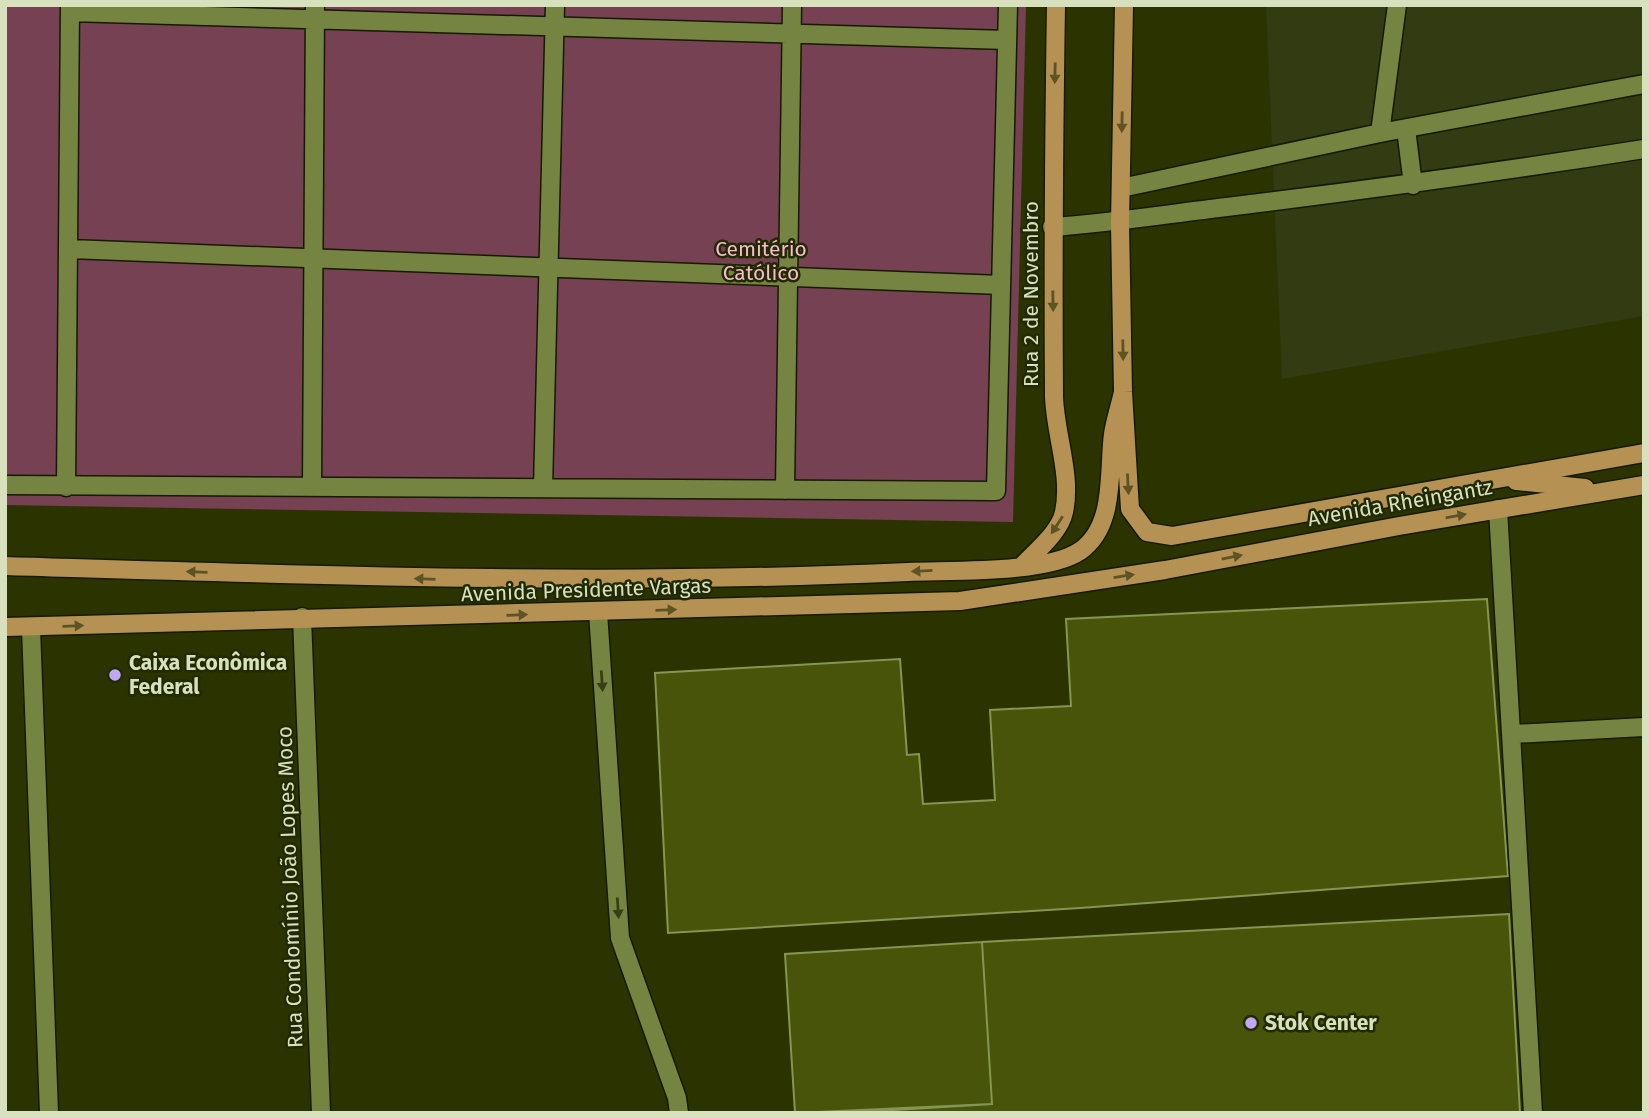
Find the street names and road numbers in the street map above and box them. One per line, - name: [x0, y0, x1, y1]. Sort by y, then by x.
- street label: Rua 2 de Novembro: [1018, 201, 1044, 387]
- street label: Avenida Rheingantz: [1306, 474, 1494, 532]
- street label: Avenida Presidente Vargas: [461, 573, 712, 607]
- street label: Rua Condomínio João Lopes Moco: [271, 725, 309, 1049]

